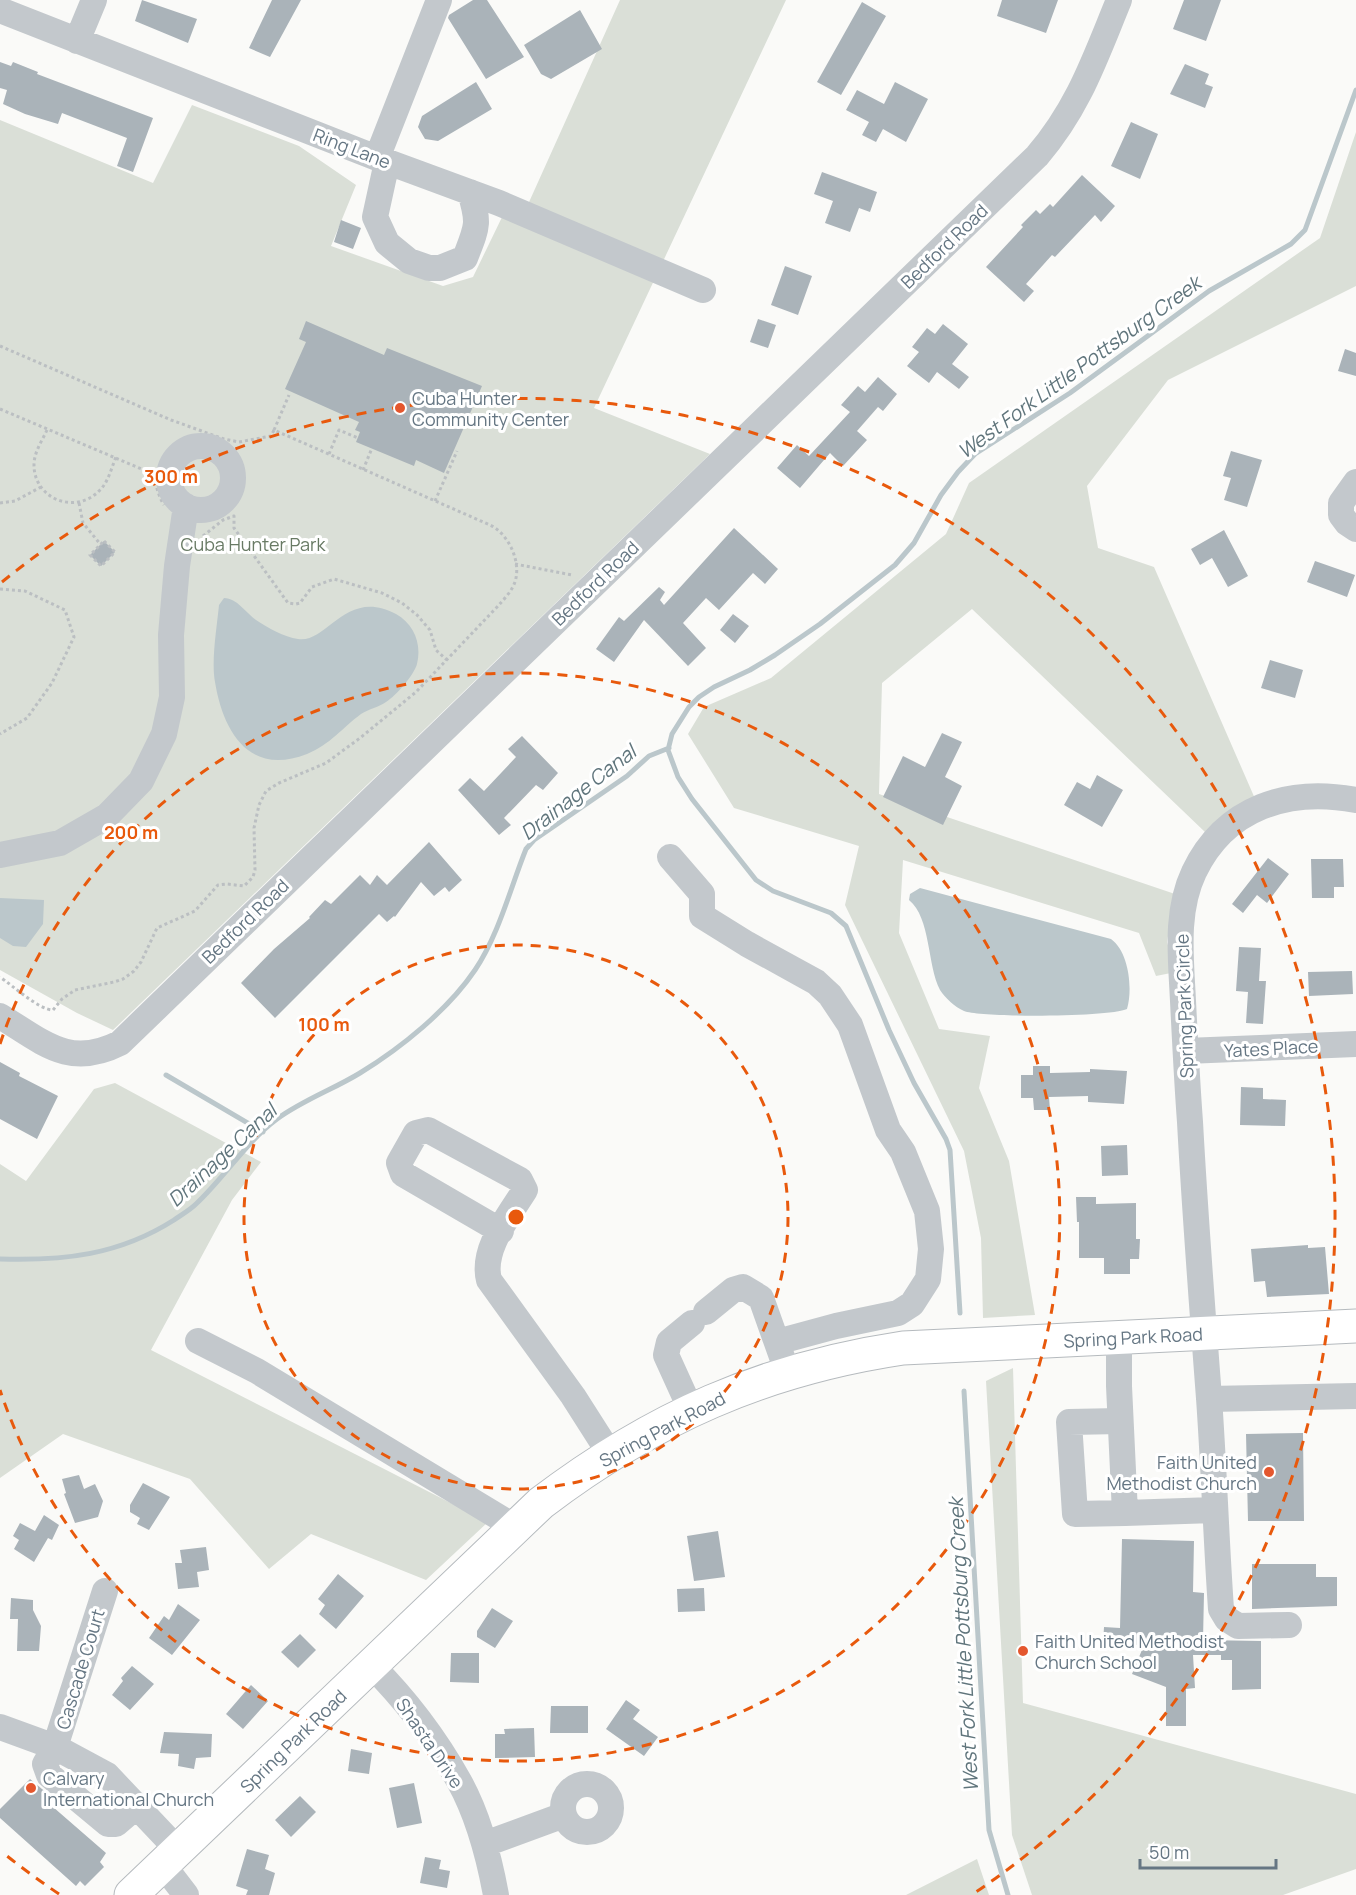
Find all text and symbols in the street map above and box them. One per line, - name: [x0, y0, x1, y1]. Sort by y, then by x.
- street label: Ring Lane: [310, 122, 394, 174]
- street label: Bedford Road: [895, 198, 993, 294]
- water label: West Fork Little Pottsburg Creek: [952, 268, 1209, 465]
- place label: Cuba Hunter Community Center: [412, 386, 570, 431]
- marker: Cuba Hunter Community Center: [393, 401, 407, 415]
- text: 300 m: [144, 464, 198, 488]
- park label: Cuba Hunter Park: [181, 532, 327, 556]
- street label: Bedford Road: [546, 535, 644, 631]
- water label: Drainage Canal: [515, 737, 643, 846]
- text: 200 m: [104, 820, 158, 844]
- street label: Bedford Road: [196, 873, 294, 969]
- street label: Spring Park Circle: [1169, 933, 1199, 1079]
- text: 100 m: [298, 1012, 350, 1036]
- street label: Yates Place: [1223, 1034, 1319, 1062]
- water label: Drainage Canal: [162, 1096, 284, 1212]
- centre of rings: [506, 1207, 526, 1227]
- street label: Spring Park Road: [1063, 1321, 1203, 1353]
- street label: Spring Park Road: [595, 1386, 729, 1472]
- place label: Faith United Methodist Church: [1106, 1450, 1257, 1495]
- marker: Faith United Methodist Church: [1262, 1465, 1276, 1479]
- water label: West Fork Little Pottsburg Creek: [942, 1494, 984, 1793]
- street label: Cascade Court: [50, 1606, 110, 1732]
- place label: Faith United Methodist Church School: [1035, 1629, 1224, 1674]
- marker: Faith United Methodist Church School: [1016, 1644, 1030, 1658]
- street label: Spring Park Road: [234, 1684, 352, 1798]
- street label: Shasta Drive: [391, 1693, 469, 1793]
- place label: Calvary International Church: [43, 1766, 214, 1811]
- marker: Calvary International Church: [24, 1781, 38, 1795]
- scale bar: [1140, 1832, 1276, 1870]
- text: 50 m: [1149, 1840, 1189, 1864]

